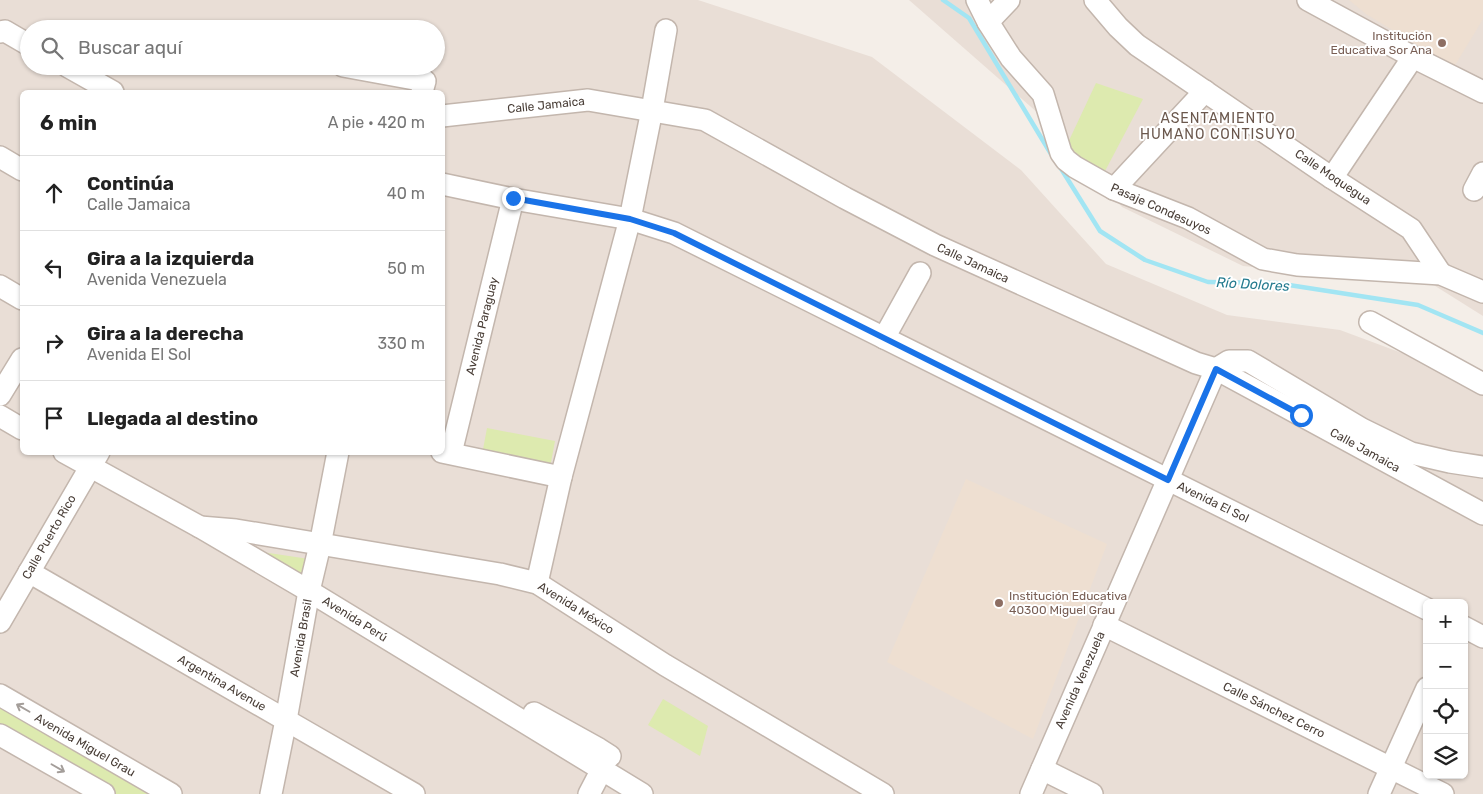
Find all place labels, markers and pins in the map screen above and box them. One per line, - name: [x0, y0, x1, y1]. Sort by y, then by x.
- place label: Institución Educativa Sor Ana: [1330, 29, 1432, 57]
- marker: Institución Educativa Sor Ana: [1436, 37, 1448, 49]
- place label: Institución Educativa 40300 Miguel Grau: [1009, 589, 1127, 617]
- marker: Institución Educativa 40300 Miguel Grau: [993, 597, 1005, 609]

